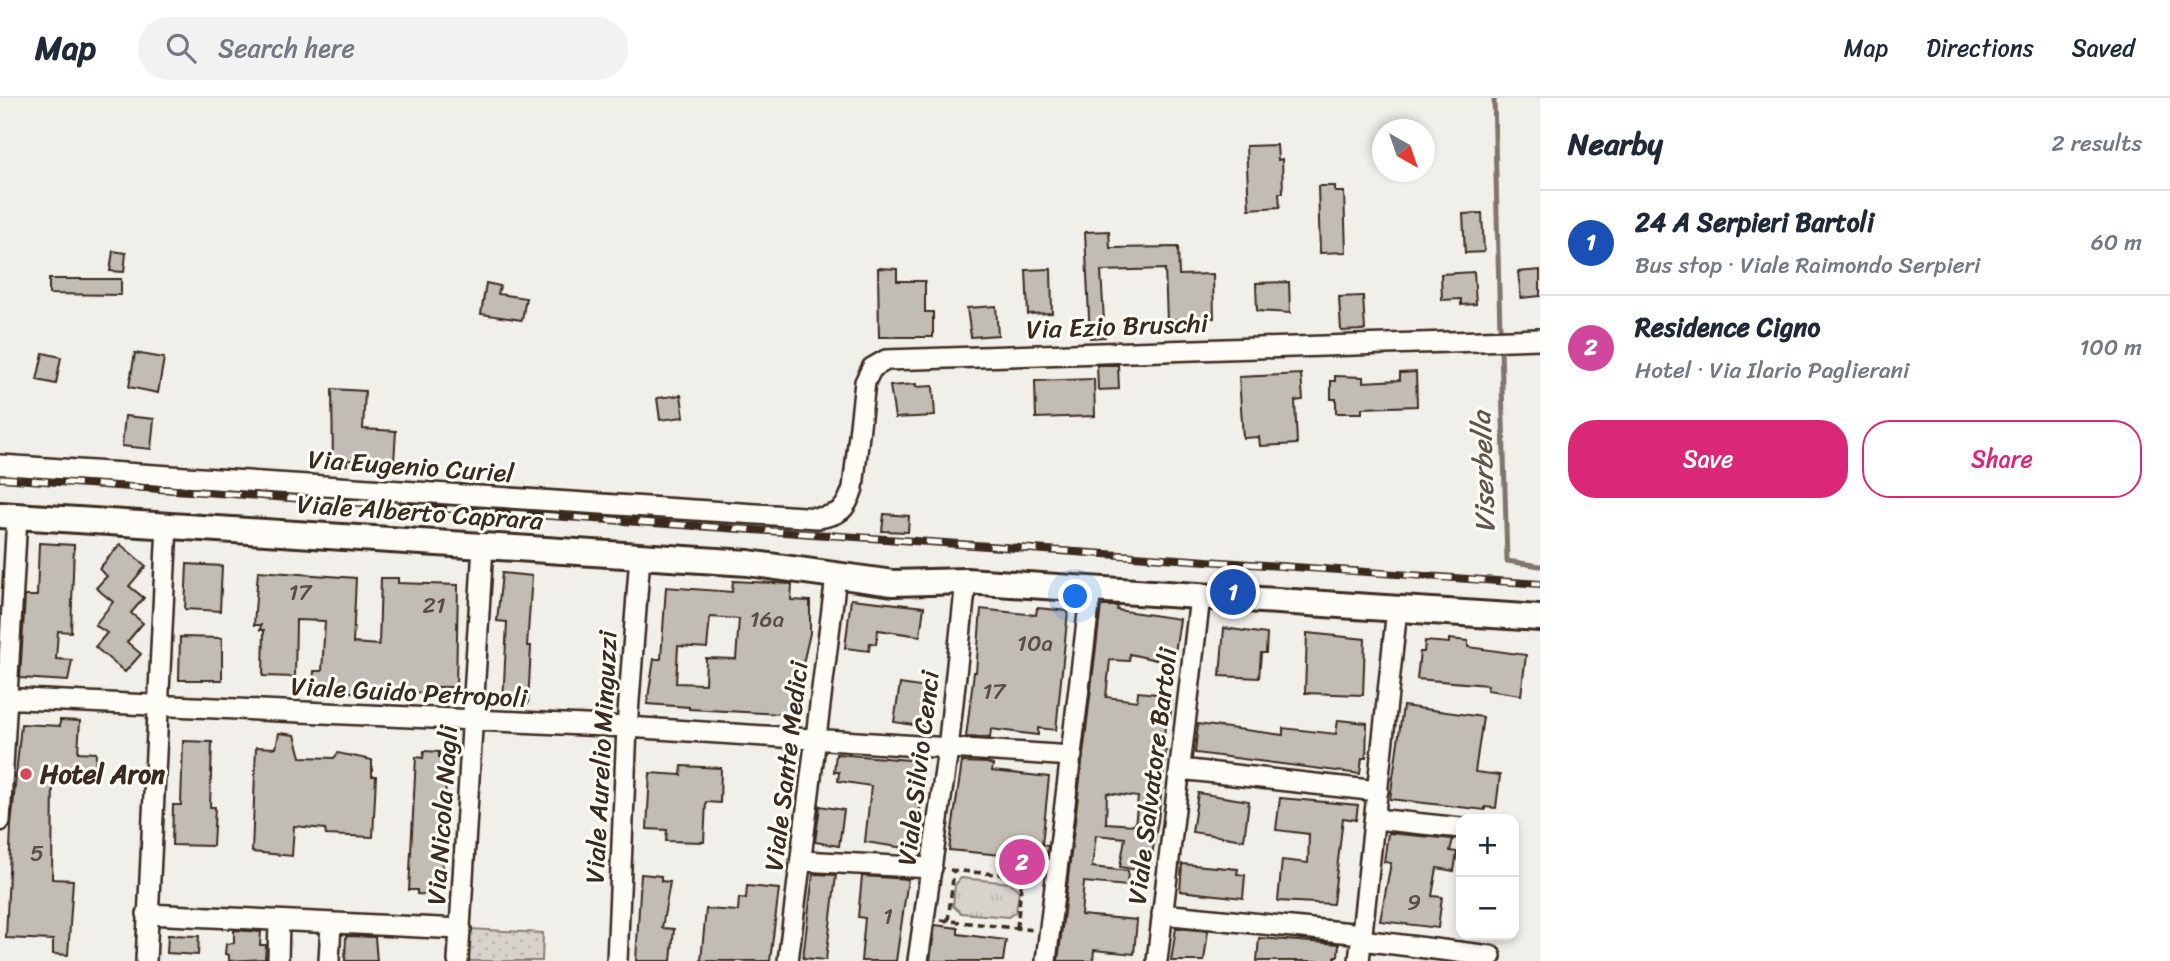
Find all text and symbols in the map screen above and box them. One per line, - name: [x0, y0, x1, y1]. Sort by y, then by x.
- search box: [138, 17, 628, 80]
- text: Map: [35, 19, 96, 77]
- text: Search here: [218, 25, 355, 71]
- text: Map: [1844, 27, 1888, 69]
- text: Directions: [1926, 27, 2034, 69]
- text: Saved: [2072, 27, 2135, 69]
- icon: search: [162, 29, 200, 67]
- text: Nearby: [1568, 117, 1663, 171]
- north arrow: [1372, 119, 1435, 182]
- text: 2 results: [2051, 123, 2142, 164]
- text: 24 A Serpieri Bartoli: [1635, 199, 1874, 245]
- text: 1: [1586, 222, 1596, 263]
- text: 60 m: [2091, 222, 2142, 263]
- text: Bus stop · Viale Raimondo Serpieri: [1635, 245, 1980, 286]
- street label: Via Ezio Bruschi: [1025, 300, 1209, 352]
- text: Residence Cigno: [1635, 304, 1820, 350]
- text: 2: [1584, 327, 1598, 368]
- text: 100 m: [2079, 327, 2142, 368]
- text: Hotel · Via Ilario Paglierani: [1635, 350, 1909, 391]
- water label: Viserbella: [1456, 408, 1510, 534]
- button: Save: [1568, 420, 1848, 498]
- button: Share: [1862, 420, 2142, 498]
- street label: Via Eugenio Curiel: [307, 436, 516, 496]
- street label: Viale Alberto Caprara: [295, 480, 545, 544]
- pin: 1: [1210, 566, 1256, 618]
- house number: 17: [289, 572, 313, 613]
- your location: [1058, 579, 1092, 613]
- house number: 21: [422, 585, 446, 626]
- house number: 16a: [750, 599, 784, 640]
- house number: 10a: [1017, 623, 1053, 664]
- street label: Viale Aurelio Minguzzi: [571, 629, 631, 885]
- street label: Viale Salvatore Bartoli: [1113, 644, 1191, 907]
- street label: Viale Sante Medici: [750, 658, 822, 873]
- street label: Viale Guido Petropoli: [290, 663, 529, 721]
- street label: Viale Silvio Cenci: [883, 667, 953, 868]
- house number: 17: [983, 671, 1007, 712]
- street label: Via Nicola Nagli: [413, 723, 471, 906]
- place label: Hotel Aron: [40, 751, 165, 797]
- marker: Hotel Aron: [18, 766, 34, 782]
- map controls: [1456, 814, 1519, 940]
- button: +: [1456, 814, 1519, 877]
- house number: 5: [30, 833, 44, 874]
- pin: 2: [999, 836, 1045, 888]
- button: −: [1456, 877, 1519, 940]
- house number: 9: [1407, 882, 1421, 923]
- house number: 1: [883, 896, 893, 937]

